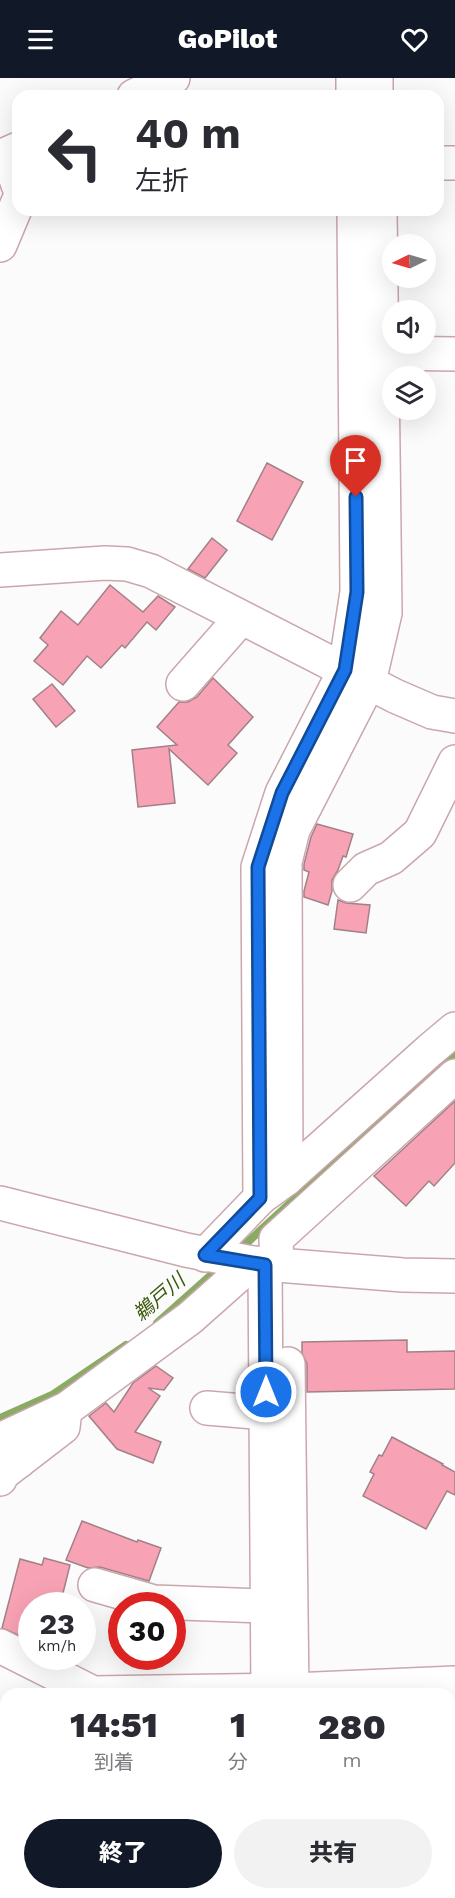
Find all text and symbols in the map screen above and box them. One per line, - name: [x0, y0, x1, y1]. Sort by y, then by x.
- icon: menu: [24, 23, 57, 56]
- text: GoPilot: [178, 23, 277, 55]
- icon: heart: [398, 23, 431, 56]
- text: 40 m: [135, 109, 241, 158]
- icon: left: [36, 114, 114, 192]
- text: 左折: [135, 165, 189, 197]
- north arrow: [382, 234, 436, 288]
- map controls: [382, 234, 436, 420]
- button: sound: [382, 300, 436, 354]
- button: layers: [382, 366, 436, 420]
- pin: [330, 435, 381, 497]
- icon: arrive: [339, 444, 372, 477]
- water label: 鵜戸川: [128, 1267, 191, 1326]
- position arrow: [234, 1360, 298, 1424]
- speed limit sign: 30: [108, 1592, 186, 1670]
- text: 23: [39, 1606, 75, 1641]
- text: km/h: [38, 1637, 76, 1655]
- text: 14:51: [70, 1704, 158, 1746]
- text: 1: [230, 1704, 246, 1746]
- text: 280: [318, 1706, 386, 1748]
- text: m: [342, 1748, 361, 1772]
- text: 到着: [94, 1750, 134, 1774]
- text: 分: [228, 1750, 248, 1774]
- button: 終了: [24, 1819, 222, 1888]
- button: 共有: [234, 1819, 432, 1888]

